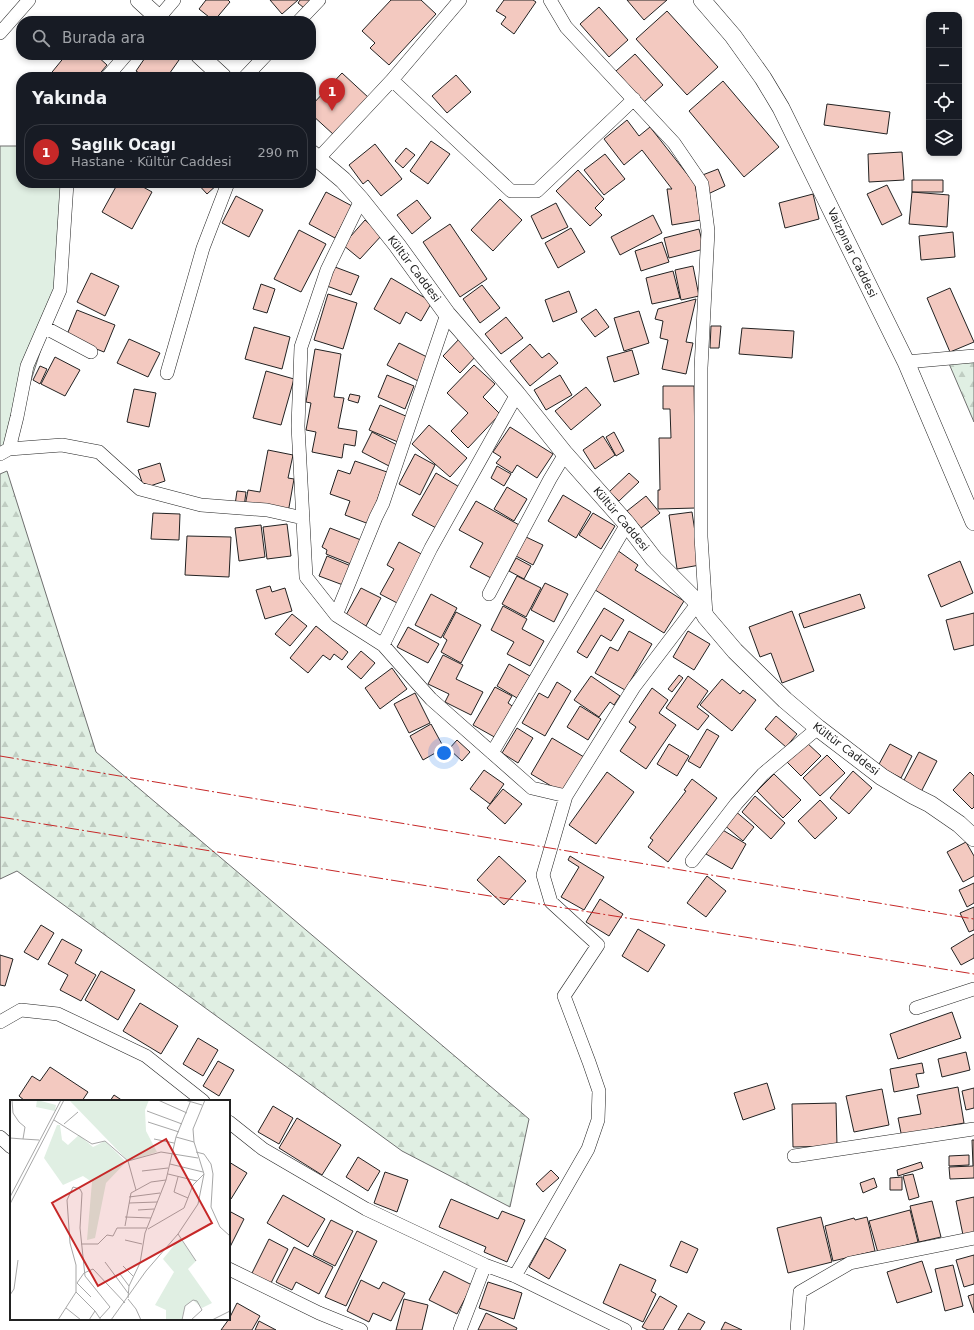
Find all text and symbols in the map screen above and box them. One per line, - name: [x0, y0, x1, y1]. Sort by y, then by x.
- map controls: [926, 12, 962, 156]
- button: +: [926, 12, 962, 48]
- search box: [16, 16, 316, 60]
- icon: search: [30, 27, 52, 49]
- text: Burada ara: [62, 29, 145, 47]
- button: −: [926, 48, 962, 84]
- pin: 1: [319, 78, 345, 111]
- button: locate: [926, 84, 962, 120]
- text: Yakında: [32, 88, 107, 108]
- button: layers: [926, 120, 962, 156]
- text: Saglık Ocagı: [71, 136, 176, 154]
- text: 1: [41, 145, 51, 160]
- text: 290 m: [257, 145, 299, 160]
- text: Hastane · Kültür Caddesi: [71, 154, 232, 169]
- street label: Vaizpınar Caddesi: [825, 206, 879, 300]
- street label: Kültür Caddesi: [385, 233, 443, 305]
- street label: Kültür Caddesi: [590, 484, 652, 554]
- street label: Kültür Caddesi: [810, 720, 882, 778]
- your location: [434, 743, 454, 763]
- inset map: [10, 1100, 230, 1320]

